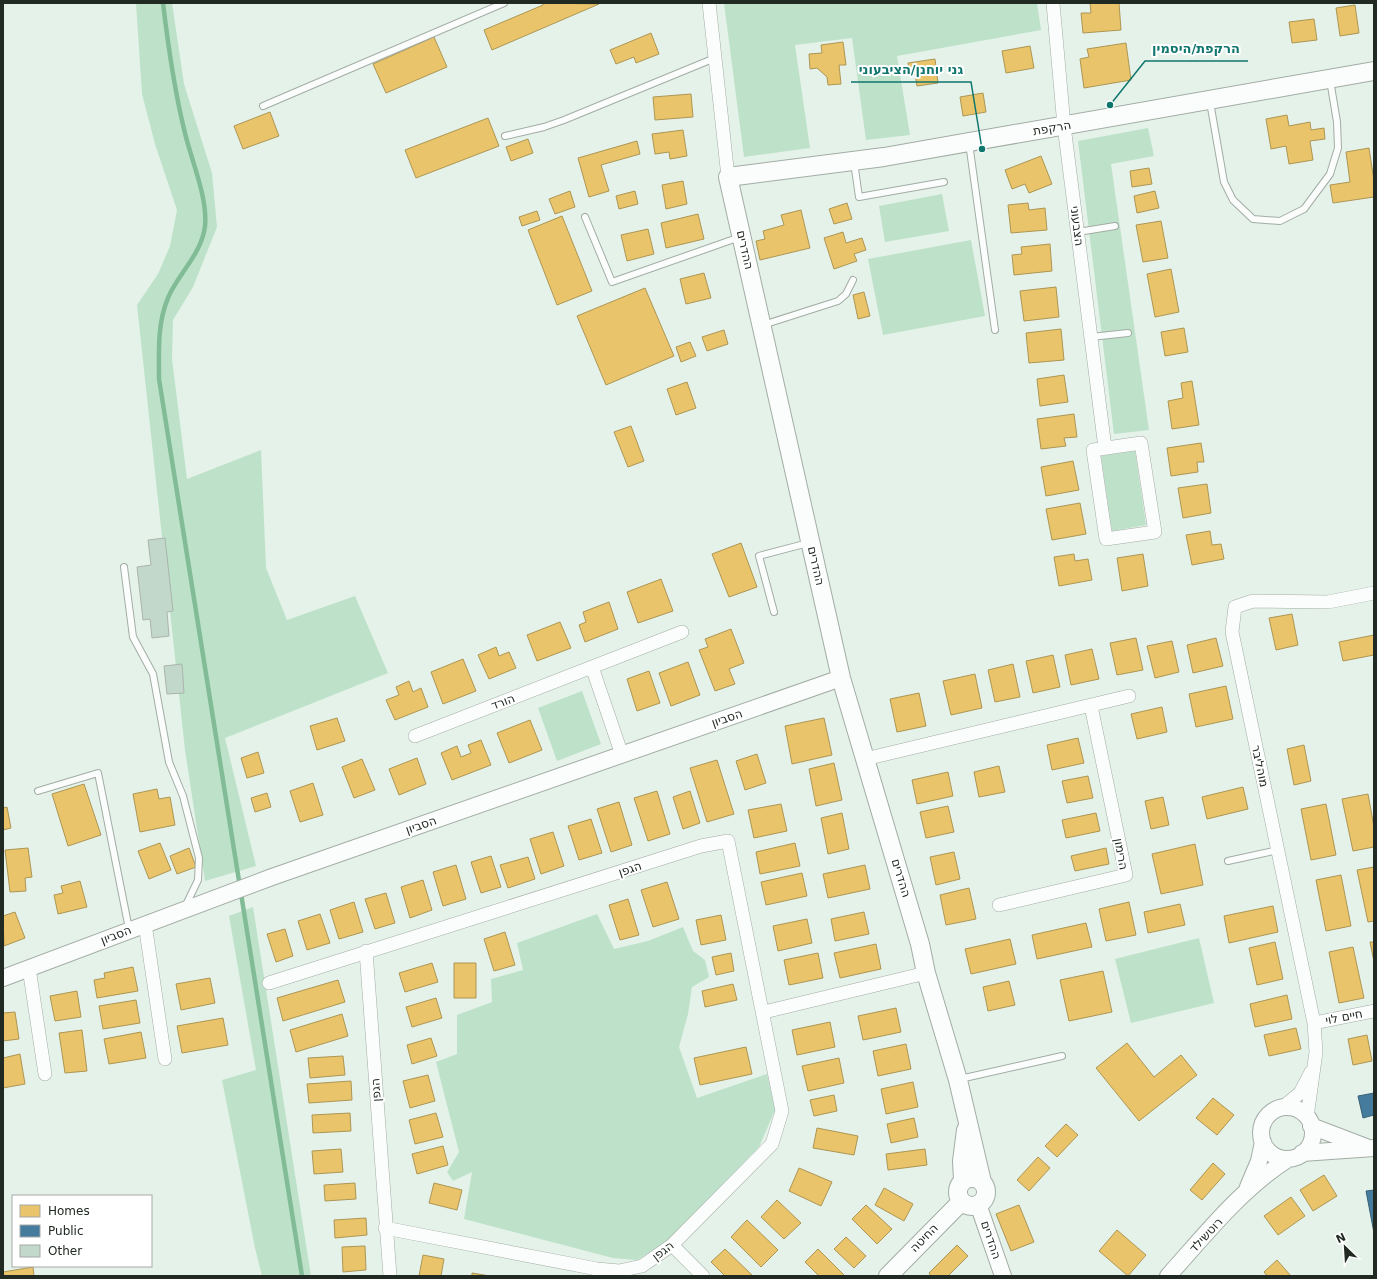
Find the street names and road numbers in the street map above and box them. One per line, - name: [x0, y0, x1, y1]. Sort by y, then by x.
- street label: הרקפת: [1032, 118, 1072, 138]
- street label: הצבעוני: [1068, 205, 1086, 247]
- street label: ההדרים: [734, 229, 756, 271]
- street label: ההדרים: [805, 545, 827, 587]
- street label: הורד: [489, 691, 517, 713]
- street label: הסביון: [710, 706, 744, 730]
- street label: מוהליבר: [1249, 744, 1271, 788]
- street label: הסביון: [404, 813, 438, 837]
- street label: הרימון: [1111, 837, 1131, 871]
- street label: ההדרים: [889, 857, 913, 899]
- street label: הגפן: [617, 859, 643, 879]
- street label: הסביון: [99, 923, 133, 947]
- street label: חיים לוי: [1324, 1007, 1364, 1027]
- street label: הגפן: [368, 1078, 384, 1102]
- street label: רוטשילד: [1186, 1215, 1226, 1255]
- street label: ההדרים: [978, 1219, 1004, 1261]
- street label: החיטה: [907, 1221, 941, 1255]
- street label: הגפן: [649, 1238, 677, 1264]

